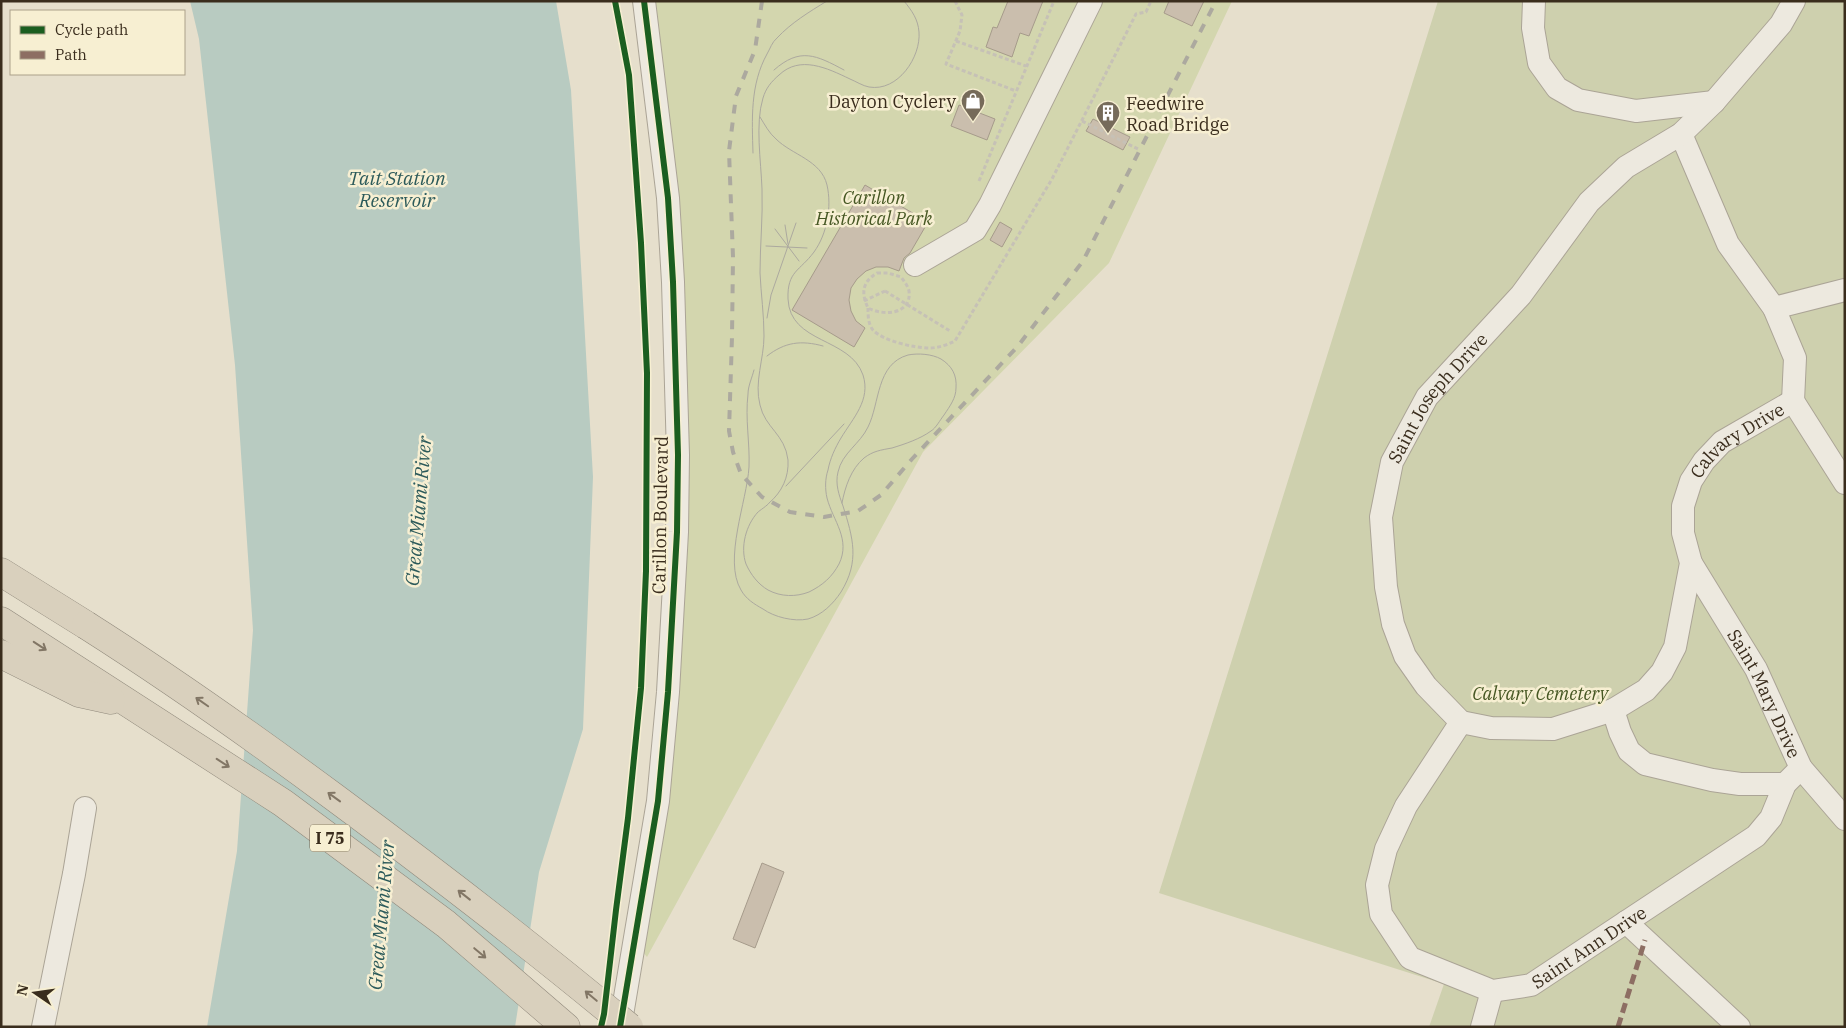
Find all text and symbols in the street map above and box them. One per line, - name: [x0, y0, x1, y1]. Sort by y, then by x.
- legend: [10, 10, 185, 75]
- text: Cycle path: [55, 20, 128, 39]
- text: Path: [55, 45, 87, 64]
- shop icon: Dayton Cyclery: [960, 88, 986, 122]
- place label: Dayton Cyclery: [828, 90, 956, 113]
- place label: Feedwire Road Bridge: [1126, 92, 1229, 136]
- building icon: Feedwire Road Bridge: [1095, 100, 1121, 134]
- water label: Tait Station Reservoir: [348, 166, 446, 212]
- park label: Carillon Historical Park: [814, 186, 933, 230]
- street label: Saint Joseph Drive: [1382, 328, 1492, 467]
- street label: Calvary Drive: [1685, 397, 1788, 482]
- water label: Great Miami River: [400, 434, 437, 587]
- street label: Carillon Boulevard: [647, 436, 673, 594]
- street label: Saint Mary Drive: [1723, 625, 1806, 762]
- one-way arrow: [33, 640, 47, 651]
- park label: Calvary Cemetery: [1472, 682, 1610, 705]
- one-way arrow: [196, 697, 210, 707]
- one-way arrow: [215, 759, 229, 769]
- one-way arrow: [327, 792, 341, 802]
- road number: I 75: [310, 824, 350, 851]
- water label: Great Miami River: [363, 838, 400, 991]
- one-way arrow: [458, 889, 471, 900]
- street label: Saint Ann Drive: [1527, 900, 1651, 993]
- one-way arrow: [473, 948, 486, 959]
- north arrow: [10, 968, 60, 1018]
- text: N: [12, 983, 32, 997]
- one-way arrow: [585, 990, 598, 1001]

